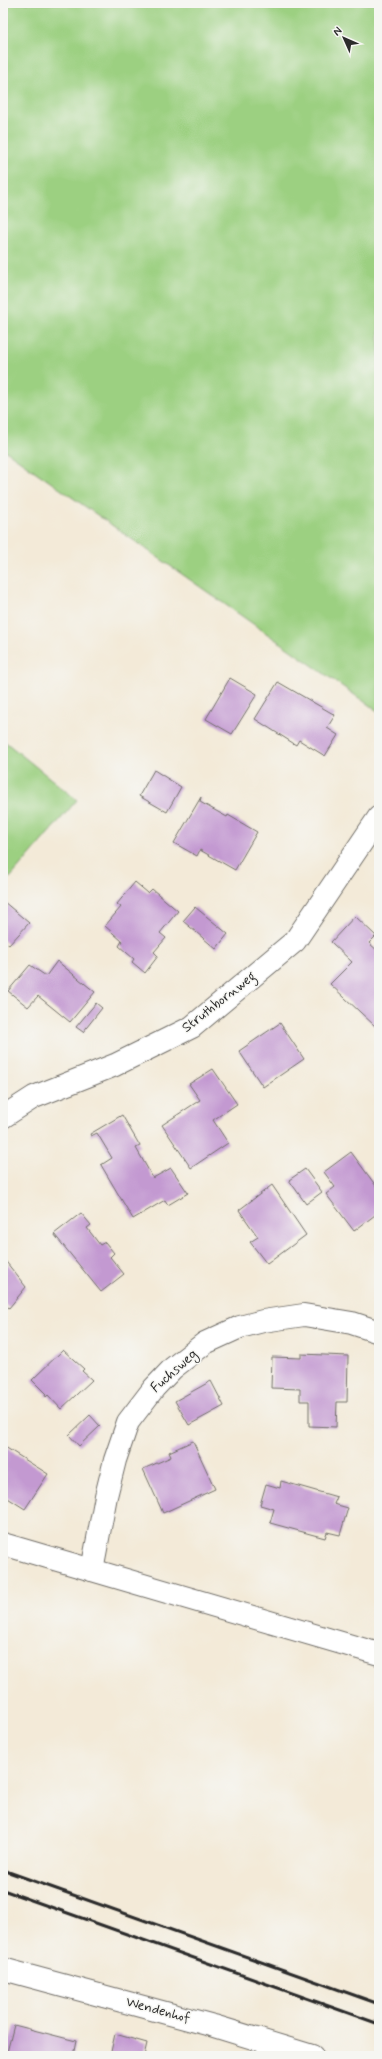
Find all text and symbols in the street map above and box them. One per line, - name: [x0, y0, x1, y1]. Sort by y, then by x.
- north arrow: [324, 18, 364, 58]
- text: N: [330, 24, 345, 39]
- street label: Struthbornweg: [178, 967, 261, 1038]
- street label: Fuchsweg: [147, 1345, 202, 1397]
- street label: Wendenhof: [124, 1993, 192, 2027]

